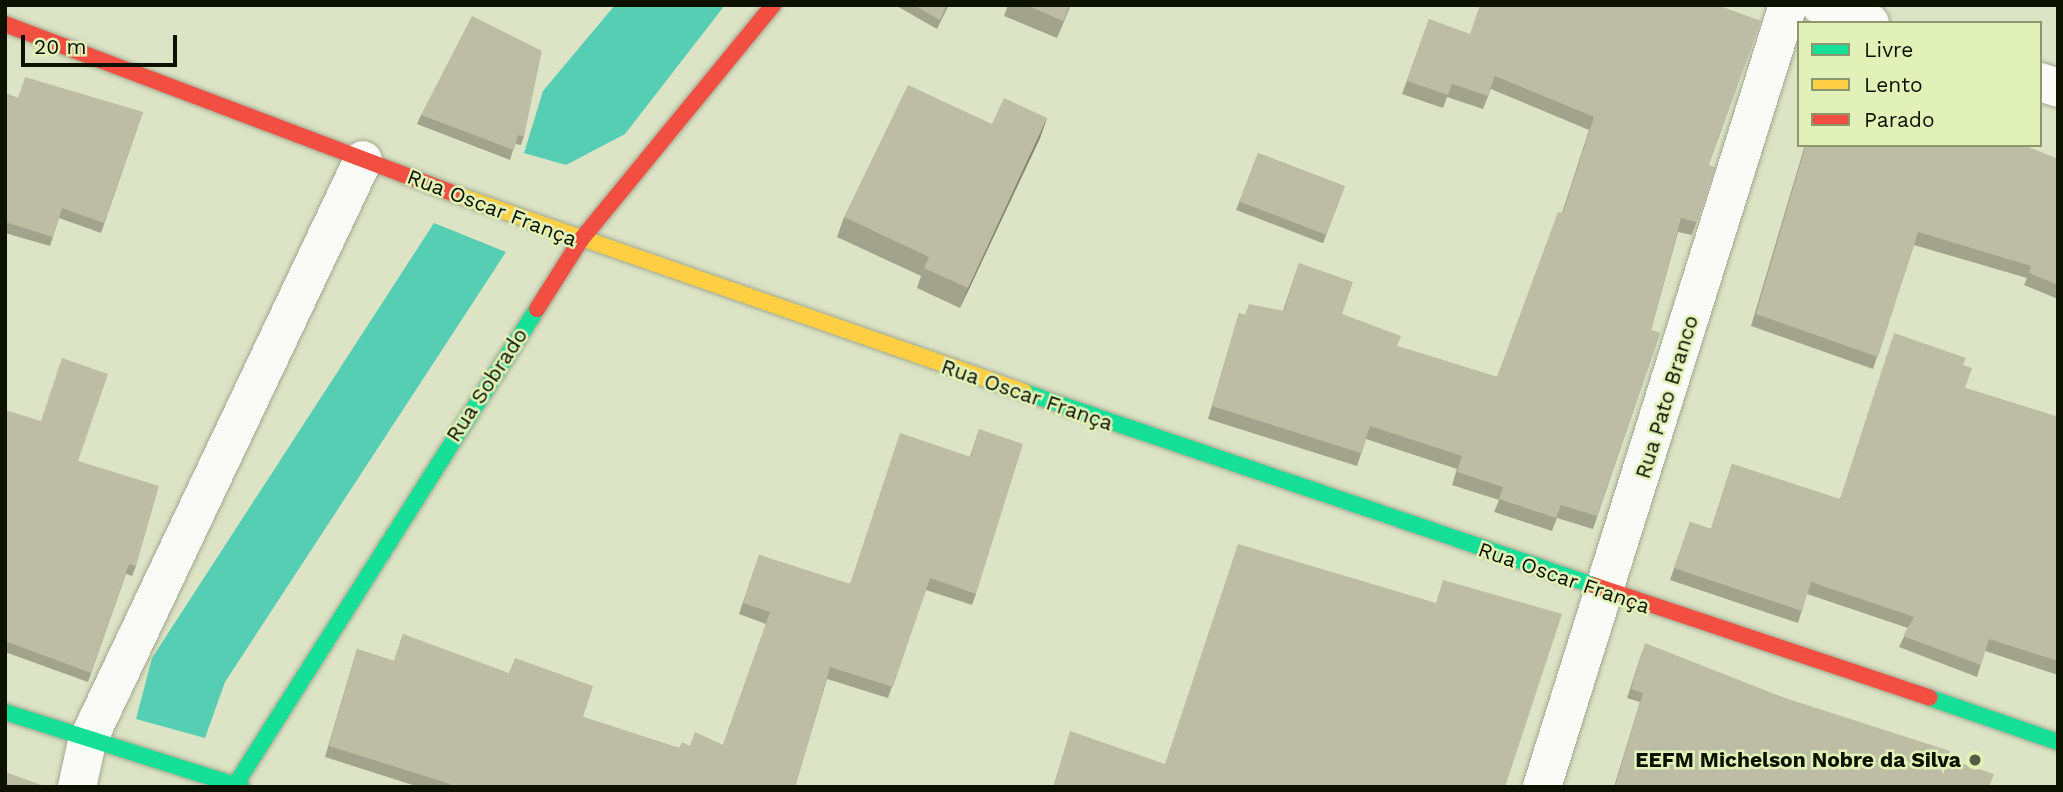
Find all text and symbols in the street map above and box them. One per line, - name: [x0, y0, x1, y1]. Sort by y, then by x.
- scale bar: [24, 21, 180, 65]
- legend: [1797, 21, 2042, 147]
- text: 20 m: [34, 34, 86, 59]
- text: Livre: [1864, 37, 1913, 62]
- text: Lento: [1864, 72, 1923, 97]
- text: Parado: [1864, 107, 1935, 132]
- street label: Rua Oscar França: [403, 164, 581, 252]
- street label: Rua Pato Branco: [1630, 312, 1704, 482]
- street label: Rua Sobrado: [441, 323, 533, 447]
- street label: Rua Oscar França: [937, 354, 1117, 436]
- street label: Rua Oscar França: [1474, 537, 1654, 619]
- place label: EEFM Michelson Nobre da Silva: [1635, 747, 1961, 773]
- marker: EEFM Michelson Nobre da Silva: [1967, 752, 1983, 768]

